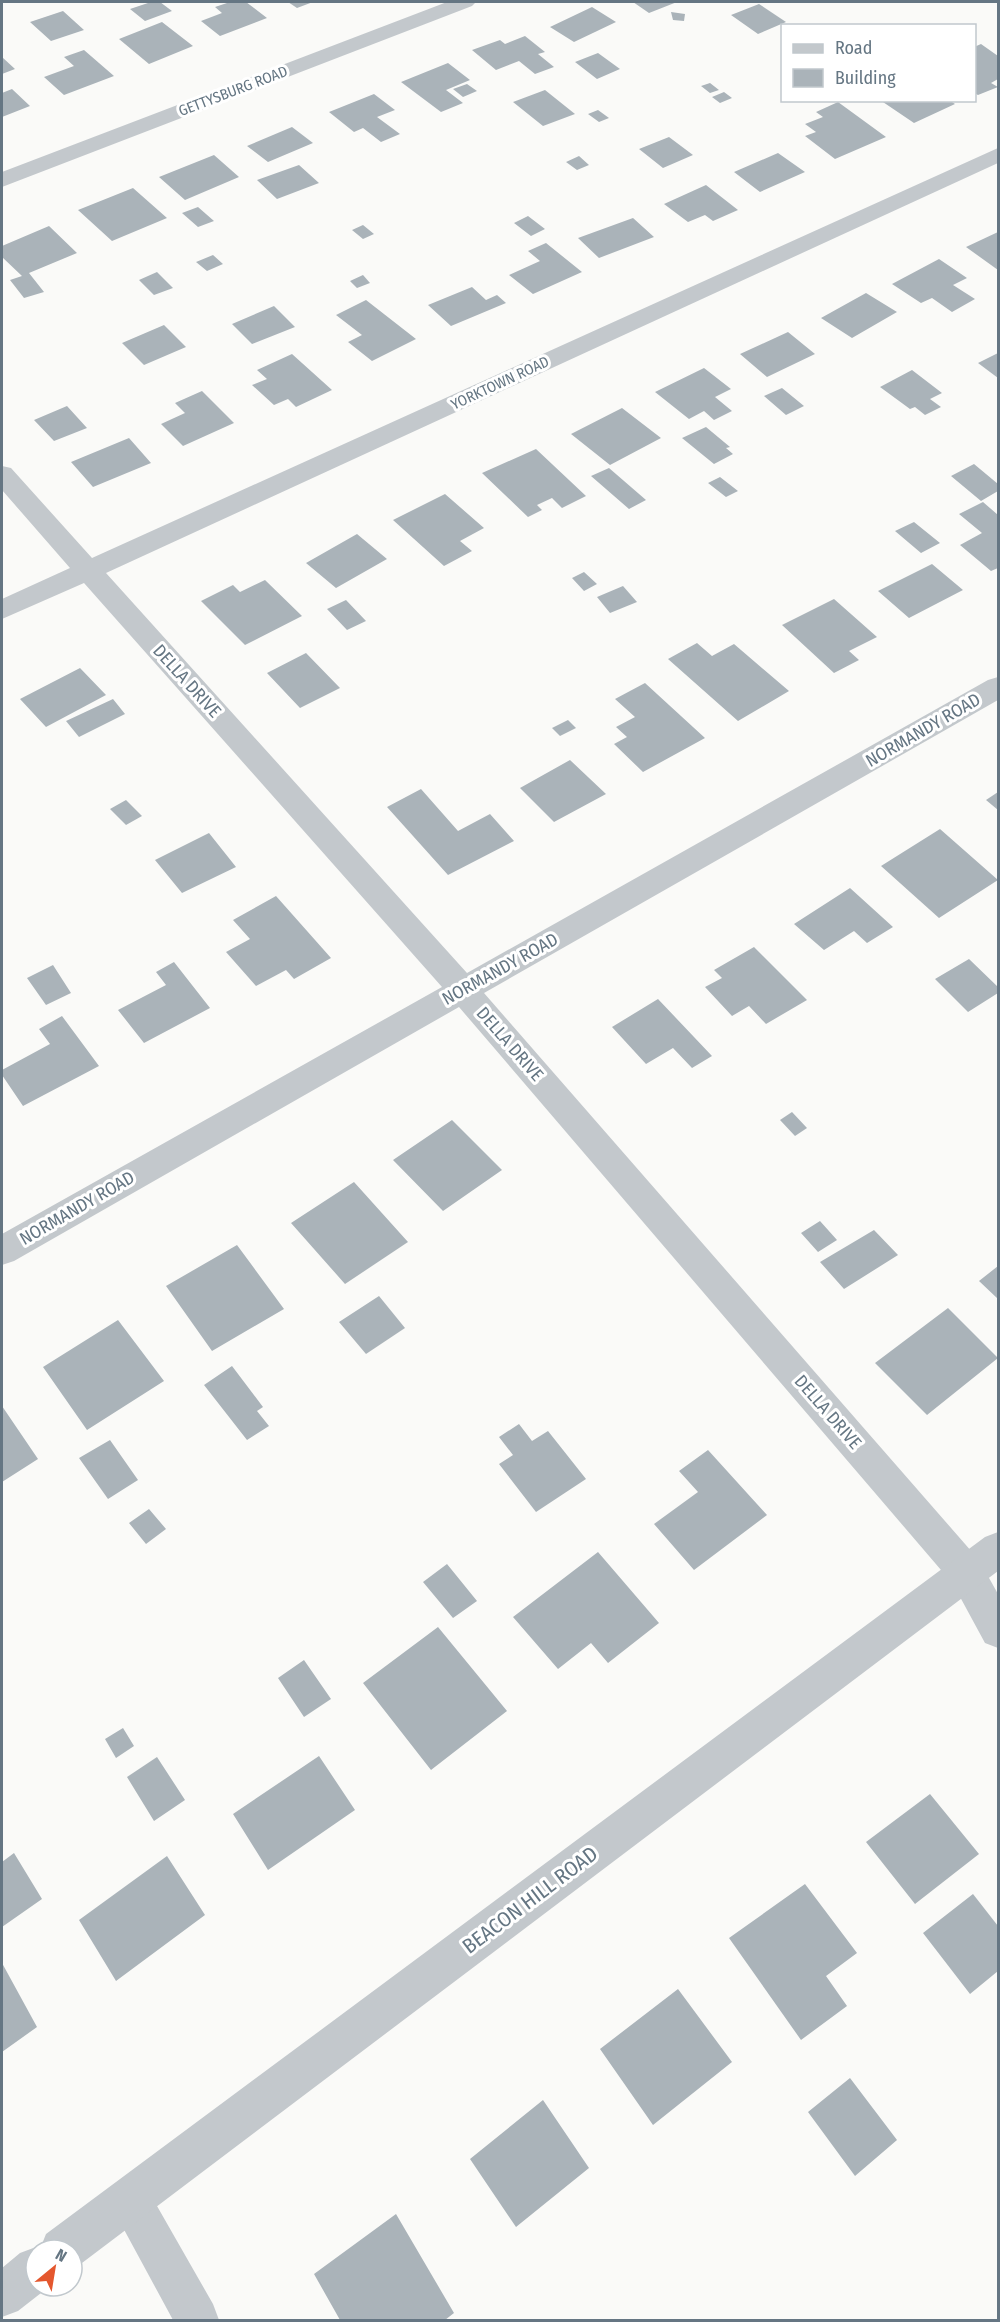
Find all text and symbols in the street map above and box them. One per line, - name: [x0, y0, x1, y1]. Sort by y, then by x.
- legend: [781, 24, 976, 102]
- text: Road: [835, 37, 872, 59]
- street label: GETTYSBURG ROAD: [176, 62, 290, 120]
- text: Building: [835, 67, 896, 89]
- street label: YORKTOWN ROAD: [448, 352, 552, 414]
- street label: DELLA DRIVE: [148, 640, 226, 722]
- street label: NORMANDY ROAD: [862, 688, 984, 772]
- street label: NORMANDY ROAD: [438, 928, 562, 1010]
- street label: DELLA DRIVE: [472, 1002, 548, 1086]
- street label: NORMANDY ROAD: [16, 1166, 138, 1250]
- street label: DELLA DRIVE: [790, 1370, 866, 1454]
- street label: BEACON HILL ROAD: [457, 1841, 603, 1959]
- north arrow: [24, 2238, 84, 2298]
- text: N: [52, 2245, 70, 2266]

